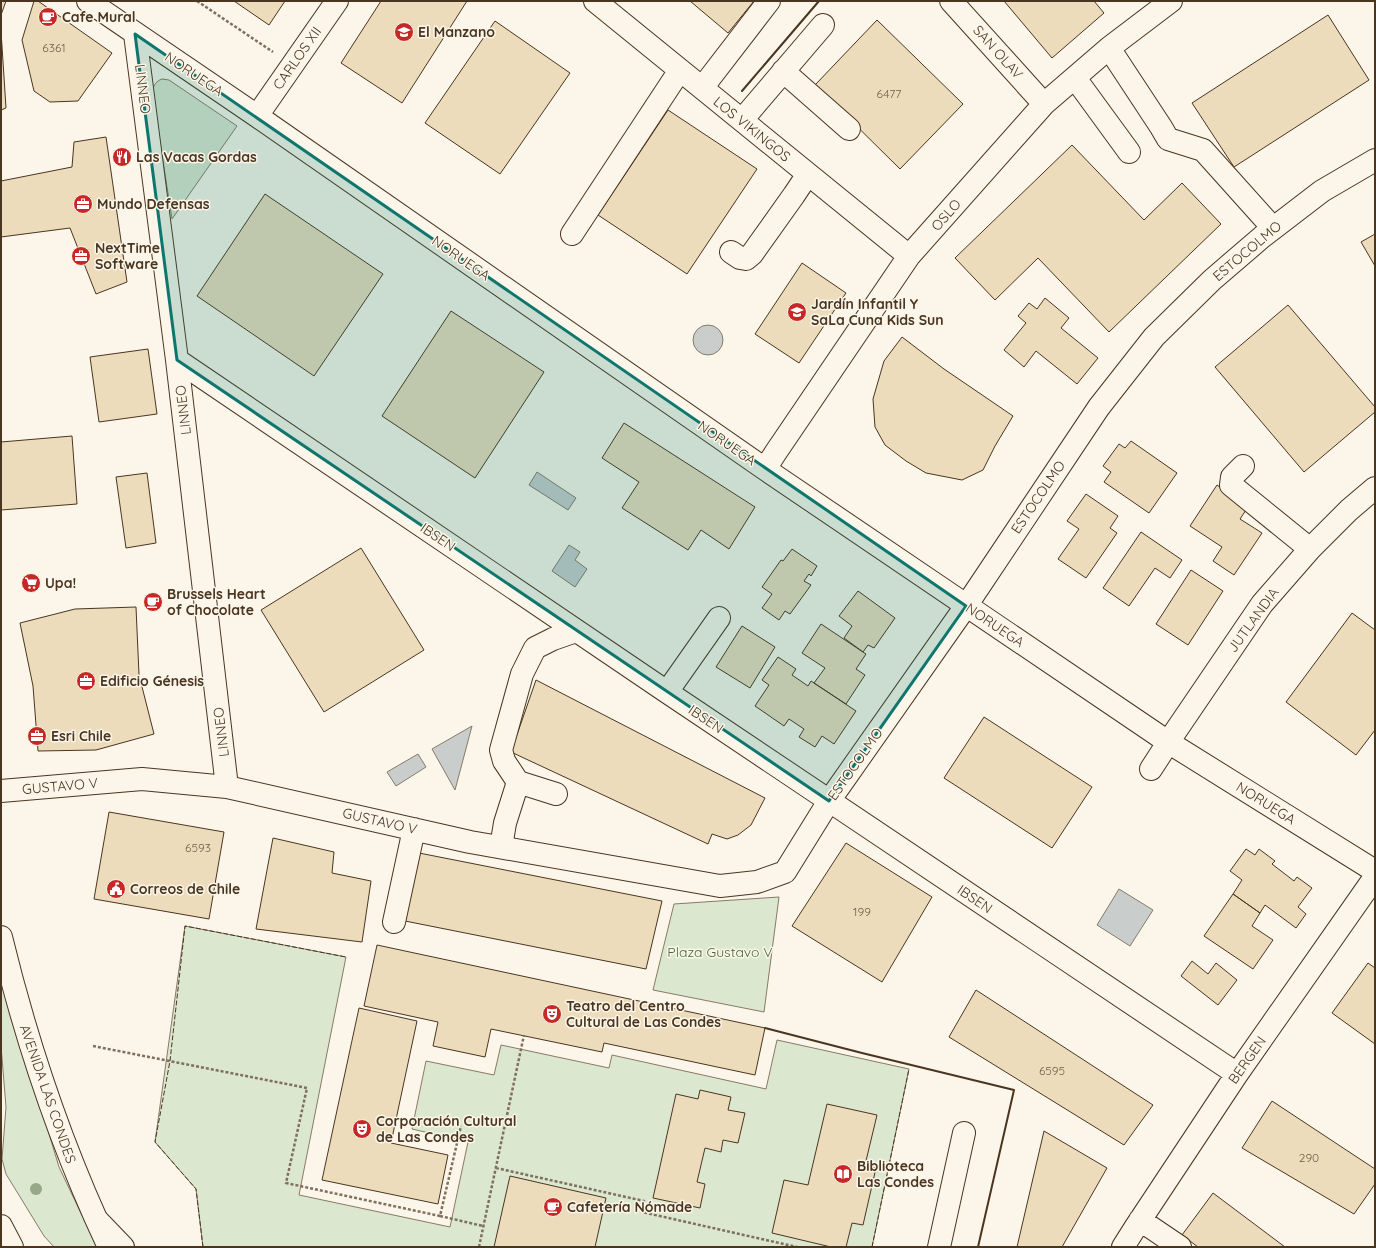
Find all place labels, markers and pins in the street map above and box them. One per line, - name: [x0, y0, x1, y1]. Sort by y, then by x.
- cafe icon: Cafe Mural: [37, 6, 59, 28]
- place label: Cafe Mural: [62, 8, 136, 26]
- school or university icon: El Manzano: [393, 21, 415, 43]
- place label: El Manzano: [418, 23, 495, 41]
- restaurant icon: Las Vacas Gordas: [111, 146, 133, 168]
- place label: Las Vacas Gordas: [136, 148, 257, 166]
- office icon: Mundo Defensas: [72, 193, 94, 215]
- place label: Mundo Defensas: [97, 195, 210, 213]
- place label: NextTime Software: [95, 239, 160, 273]
- office icon: NextTime Software: [70, 245, 92, 267]
- place label: Jardín Infantil Y SaLa Cuna Kids Sun: [811, 295, 944, 329]
- school or university icon: Jardín Infantil Y SaLa Cuna Kids Sun: [786, 301, 808, 323]
- supermarket icon: Upa!: [20, 572, 42, 594]
- place label: Upa!: [45, 574, 76, 592]
- place label: Brussels Heart of Chocolate: [167, 585, 266, 619]
- cafe icon: Brussels Heart of Chocolate: [142, 591, 164, 613]
- office icon: Edificio Génesis: [75, 670, 97, 692]
- place label: Edificio Génesis: [100, 672, 204, 690]
- office icon: Esri Chile: [26, 725, 48, 747]
- place label: Esri Chile: [51, 727, 111, 745]
- public building icon: Correos de Chile: [105, 878, 127, 900]
- place label: Correos de Chile: [130, 880, 240, 898]
- place label: Teatro del Centro Cultural de Las Condes: [566, 997, 721, 1031]
- theatre icon: Teatro del Centro Cultural de Las Condes: [541, 1003, 563, 1025]
- place label: Corporación Cultural de Las Condes: [376, 1112, 517, 1146]
- theatre icon: Corporación Cultural de Las Condes: [351, 1118, 373, 1140]
- place label: Biblioteca Las Condes: [857, 1157, 934, 1191]
- library icon: Biblioteca Las Condes: [832, 1163, 854, 1185]
- cafe icon: Cafetería Nómade: [542, 1196, 564, 1218]
- place label: Cafetería Nómade: [567, 1198, 692, 1216]

